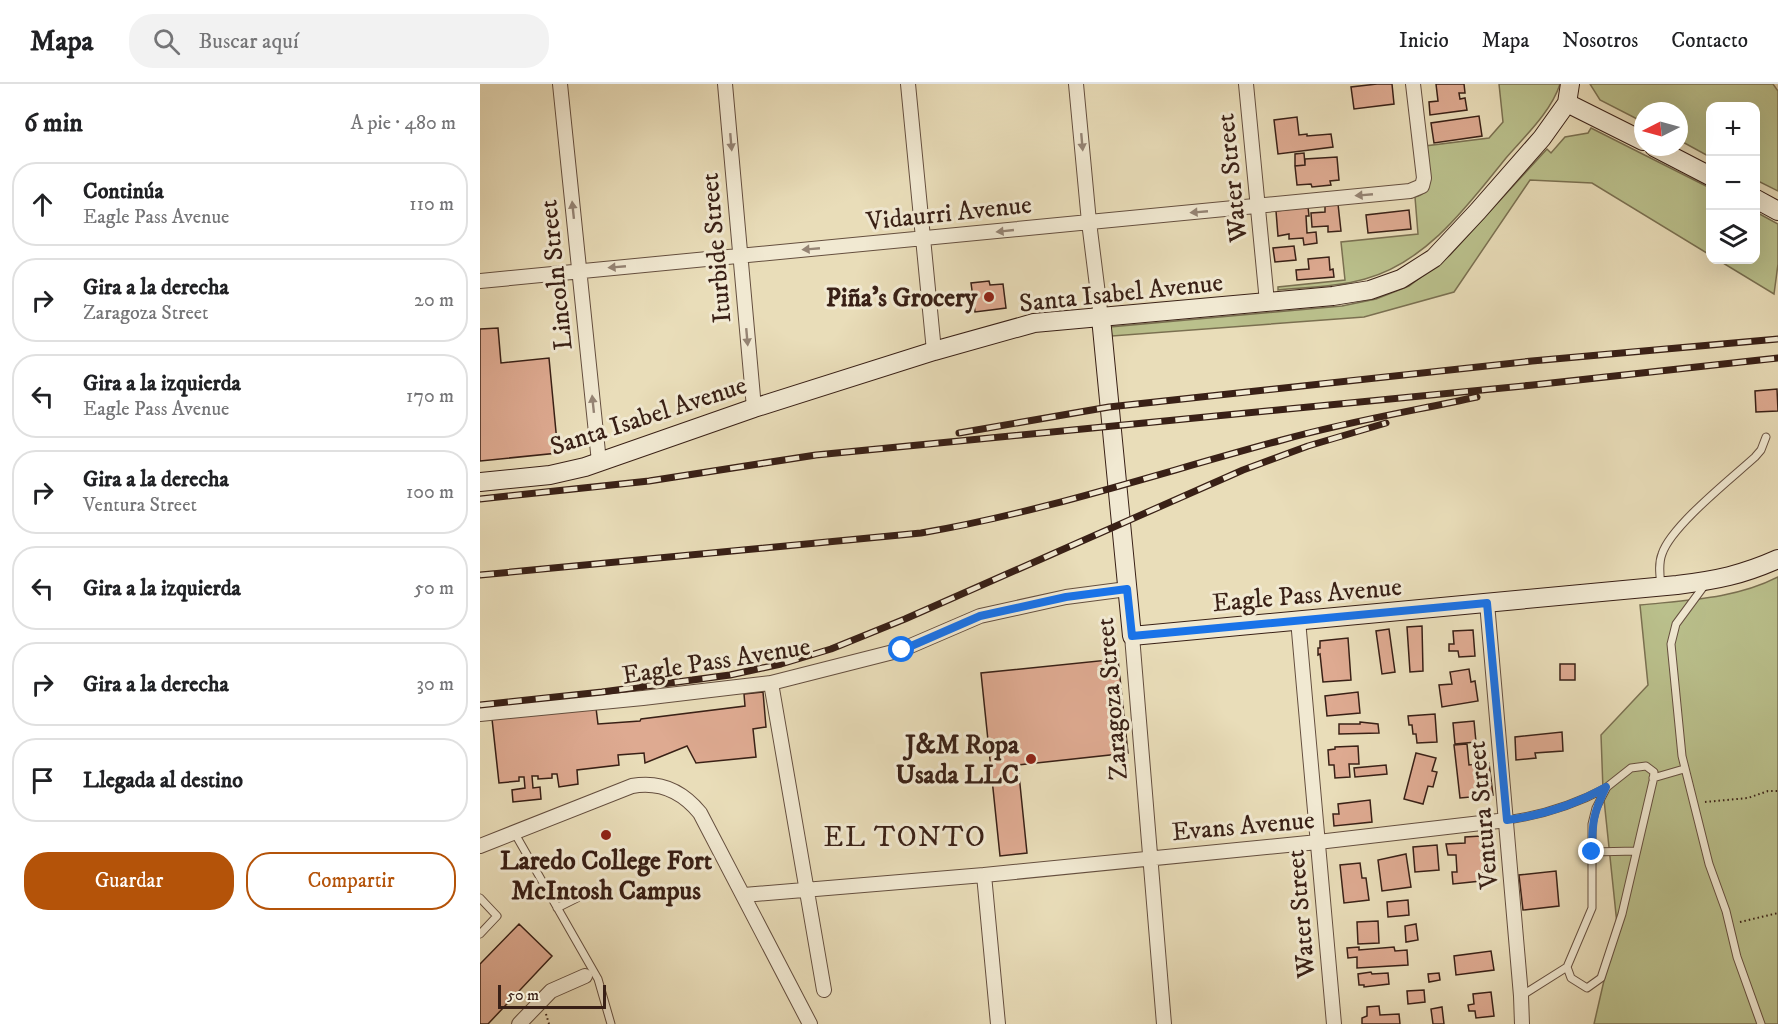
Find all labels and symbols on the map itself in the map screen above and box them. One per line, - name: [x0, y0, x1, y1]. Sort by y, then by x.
- north arrow: [1634, 102, 1688, 156]
- street label: Water Street: [1209, 112, 1256, 245]
- one-way arrow: [726, 133, 736, 152]
- one-way arrow: [1077, 133, 1086, 152]
- street label: Iturbide Street: [693, 171, 739, 324]
- street label: Vidaurri Avenue: [864, 188, 1033, 239]
- one-way arrow: [1355, 190, 1374, 200]
- street label: Lincoln Street: [532, 198, 581, 352]
- one-way arrow: [568, 200, 578, 219]
- one-way arrow: [1190, 207, 1209, 217]
- one-way arrow: [996, 226, 1015, 235]
- one-way arrow: [802, 244, 821, 254]
- one-way arrow: [607, 262, 626, 272]
- street label: Santa Isabel Avenue: [1018, 266, 1225, 321]
- place label: Piña's Grocery: [826, 282, 978, 315]
- marker: Piña's Grocery: [982, 290, 996, 304]
- one-way arrow: [742, 327, 752, 346]
- street label: Santa Isabel Avenue: [546, 369, 751, 464]
- one-way arrow: [588, 394, 597, 413]
- street label: Eagle Pass Avenue: [1211, 571, 1403, 620]
- street label: Zaragoza Street: [1089, 616, 1136, 782]
- street label: Eagle Pass Avenue: [620, 630, 813, 693]
- route start: [888, 636, 914, 662]
- place label: J&M Ropa Usada LLC: [895, 729, 1020, 792]
- street label: Ventura Street: [1461, 740, 1506, 891]
- marker: J&M Ropa Usada LLC: [1024, 752, 1038, 766]
- street label: Evans Avenue: [1170, 804, 1316, 849]
- district label: EL TONTO: [824, 820, 986, 855]
- marker: Laredo College Fort McIntosh Campus: [599, 828, 613, 842]
- route end: [1578, 838, 1604, 864]
- place label: Laredo College Fort McIntosh Campus: [500, 845, 713, 908]
- street label: Water Street: [1279, 848, 1324, 981]
- scale bar: [498, 982, 606, 1010]

